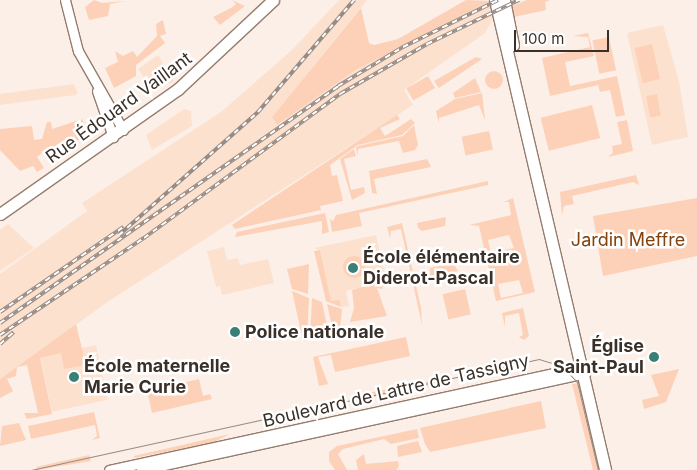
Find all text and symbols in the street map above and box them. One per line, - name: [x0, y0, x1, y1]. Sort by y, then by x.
- scale bar: [517, 20, 612, 52]
- text: 100 m: [522, 29, 564, 48]
- street label: Rue Édouard Vaillant: [42, 48, 196, 168]
- park label: Jardin Meffre: [571, 229, 685, 251]
- place label: École élémentaire Diderot-Pascal: [363, 247, 520, 290]
- marker: École élémentaire Diderot-Pascal: [347, 262, 359, 274]
- place label: Police nationale: [245, 321, 384, 343]
- marker: Police nationale: [229, 326, 241, 338]
- place label: Église Saint-Paul: [553, 336, 644, 378]
- street label: Boulevard de Lattre de Tassigny: [261, 350, 531, 432]
- marker: Église Saint-Paul: [648, 351, 660, 363]
- place label: École maternelle Marie Curie: [84, 356, 230, 398]
- marker: École maternelle Marie Curie: [68, 371, 80, 383]

